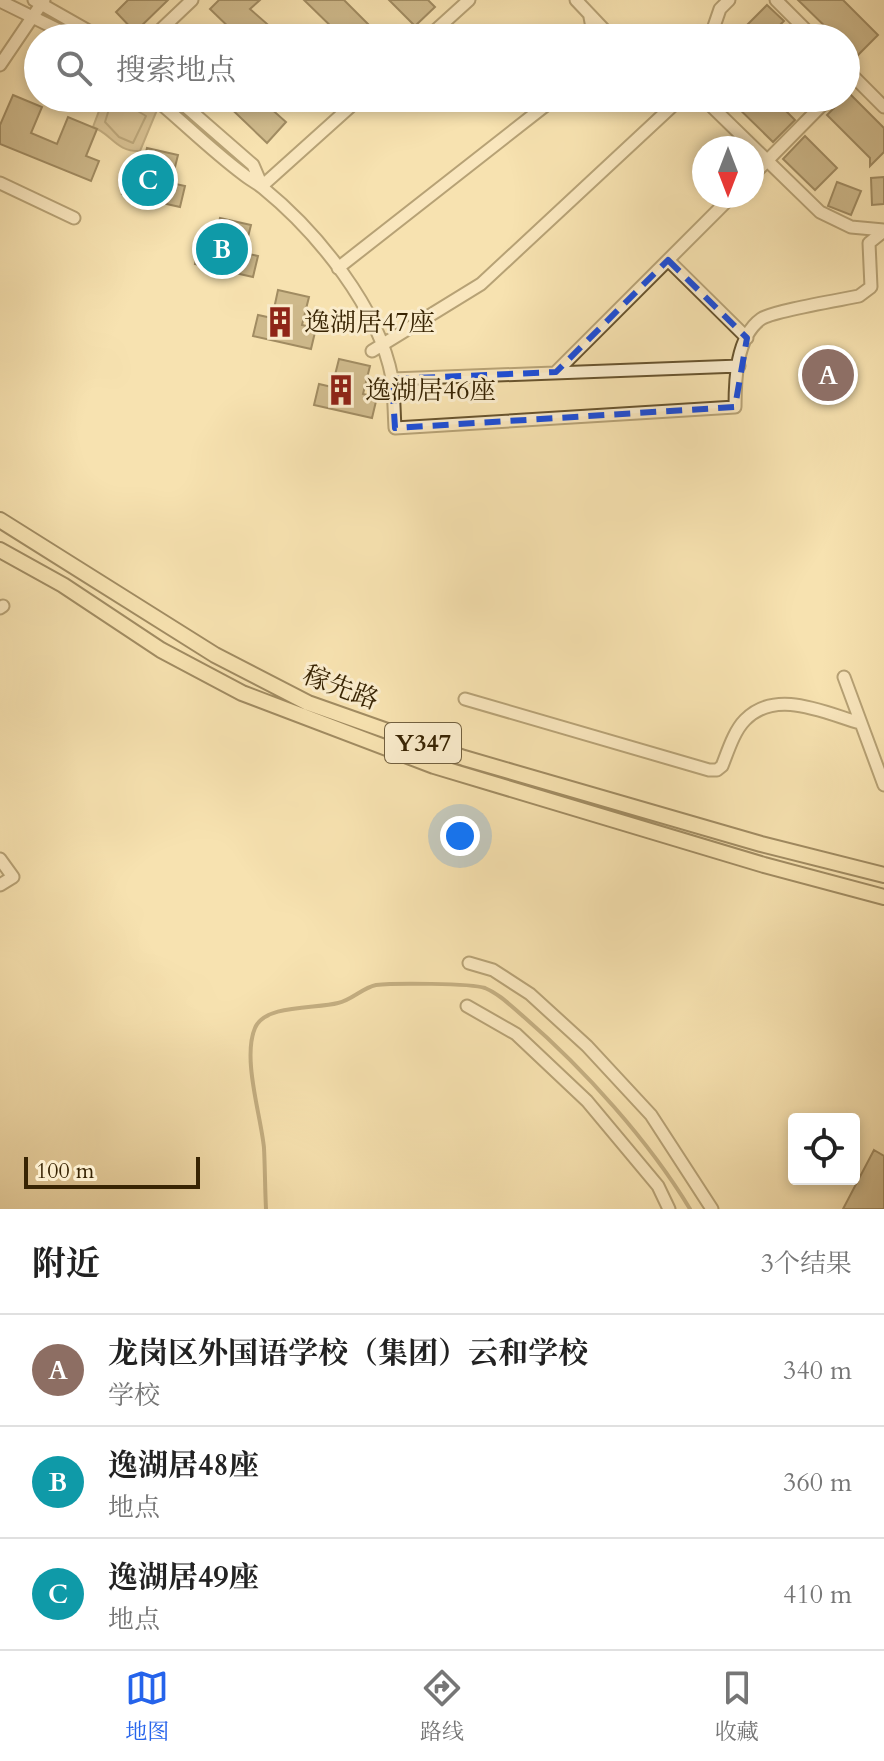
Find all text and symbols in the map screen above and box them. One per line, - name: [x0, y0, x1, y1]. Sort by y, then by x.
- search box: [24, 24, 860, 112]
- icon: search: [52, 46, 96, 90]
- text: 搜索地点: [116, 50, 236, 91]
- north arrow: [692, 136, 764, 208]
- pin: C: [122, 150, 174, 210]
- pin: B: [196, 219, 248, 279]
- building icon: 逸湖居47座: [263, 305, 297, 339]
- place label: 逸湖居47座: [304, 305, 435, 340]
- pin: A: [802, 345, 854, 405]
- building icon: 逸湖居46座: [324, 373, 358, 407]
- place label: 逸湖居46座: [365, 373, 496, 408]
- street label: 稼先路: [298, 657, 384, 718]
- road number: Y347: [385, 723, 461, 763]
- your location: [440, 816, 480, 856]
- map controls: [788, 1113, 860, 1185]
- button: locate: [788, 1113, 860, 1185]
- scale bar: [24, 1153, 200, 1189]
- text: 100 m: [36, 1156, 94, 1186]
- text: 附近: [32, 1241, 100, 1287]
- text: 3个结果: [761, 1246, 852, 1281]
- text: 龙岗区外国语学校（集团）云和学校: [108, 1333, 588, 1374]
- text: A: [48, 1353, 68, 1388]
- text: 340 m: [783, 1353, 852, 1388]
- text: 学校: [108, 1378, 160, 1413]
- text: 逸湖居48座: [108, 1445, 259, 1486]
- text: B: [49, 1465, 67, 1500]
- text: 360 m: [783, 1465, 852, 1500]
- text: 地点: [108, 1490, 160, 1525]
- text: 逸湖居49座: [108, 1557, 259, 1598]
- text: C: [48, 1577, 68, 1612]
- text: 410 m: [783, 1577, 852, 1612]
- text: 地点: [108, 1602, 160, 1637]
- tab: 地图: [125, 1666, 169, 1747]
- tab: 路线: [420, 1666, 464, 1747]
- tab: 收藏: [715, 1666, 759, 1747]

